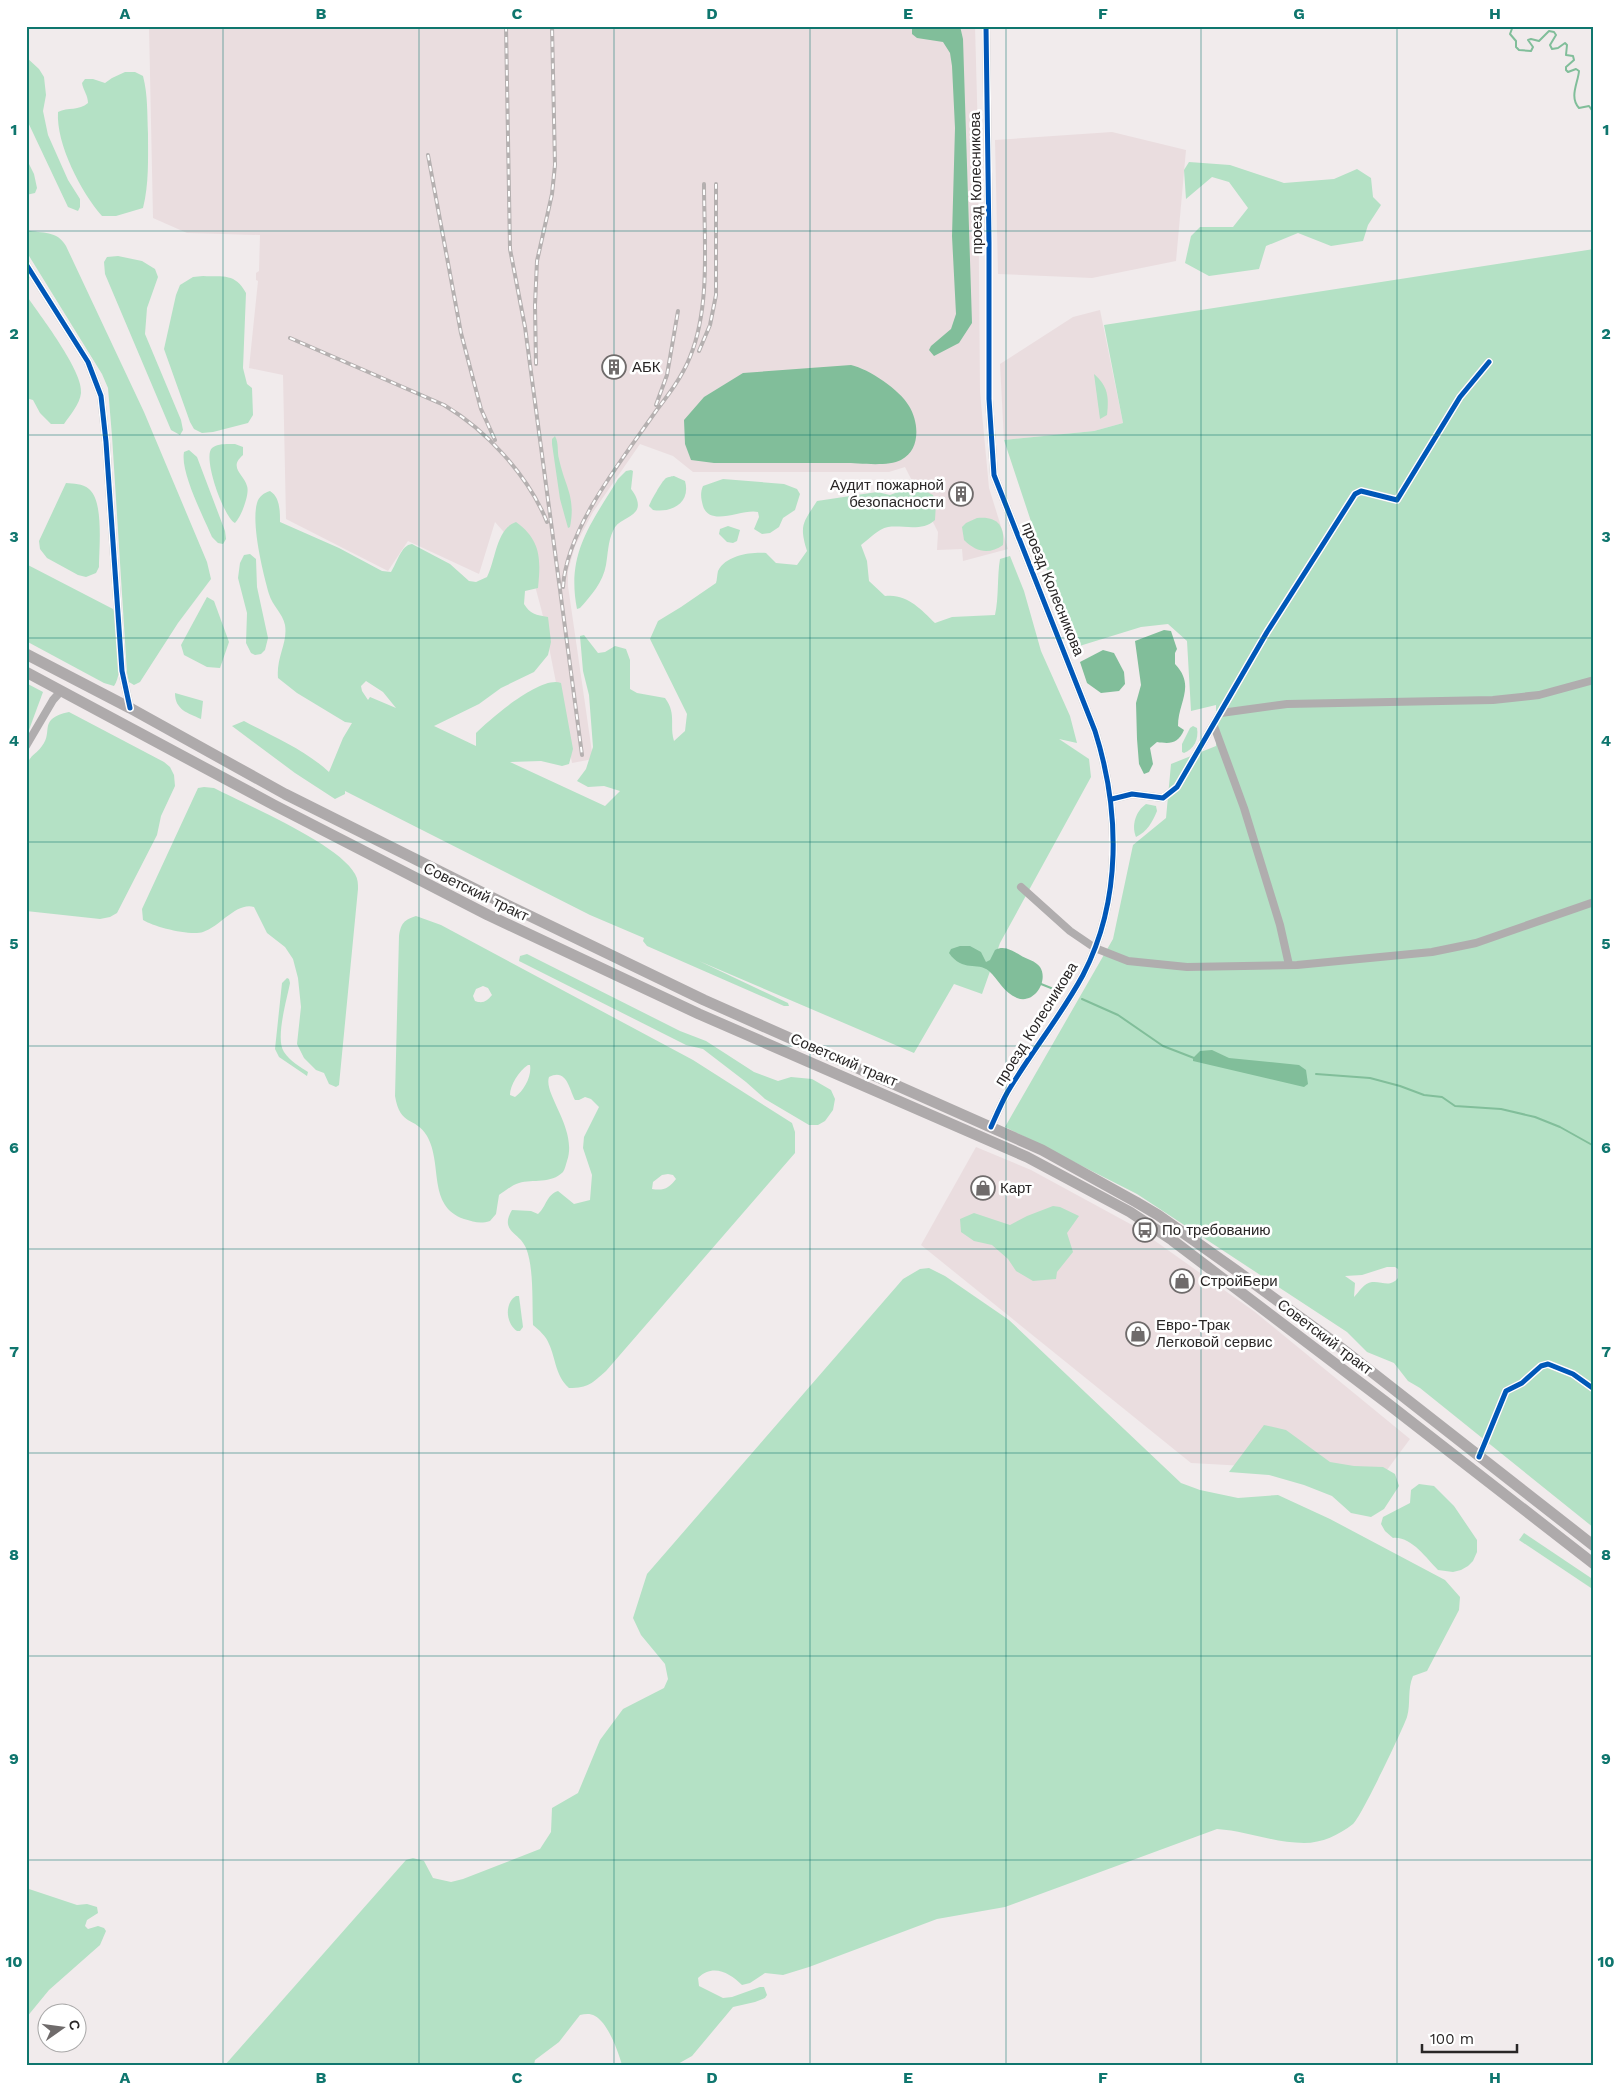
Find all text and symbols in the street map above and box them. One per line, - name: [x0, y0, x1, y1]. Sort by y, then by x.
- text: A: [120, 4, 131, 23]
- text: B: [316, 4, 327, 23]
- text: C: [512, 4, 523, 23]
- text: D: [706, 4, 718, 23]
- text: E: [903, 4, 913, 23]
- text: F: [1098, 4, 1108, 23]
- text: G: [1293, 4, 1305, 23]
- text: H: [1489, 4, 1501, 23]
- street label: проезд Колесникова: [966, 111, 986, 254]
- text: 1: [11, 120, 17, 139]
- text: 1: [1603, 120, 1609, 139]
- text: 2: [9, 324, 19, 343]
- text: 2: [1601, 324, 1611, 343]
- building icon: АБК: [601, 354, 627, 380]
- place label: АБК: [632, 358, 661, 376]
- place label: Аудит пожарной безопасности: [830, 476, 944, 511]
- building icon: Аудит пожарной безопасности: [948, 481, 974, 507]
- street label: проезд Колесникова: [1018, 520, 1088, 659]
- text: 3: [9, 527, 19, 546]
- text: 3: [1601, 527, 1611, 546]
- text: 4: [9, 731, 19, 750]
- text: 4: [1601, 731, 1611, 750]
- street label: Советский тракт: [421, 859, 532, 925]
- text: 5: [9, 934, 19, 953]
- text: 5: [1601, 934, 1611, 953]
- street label: проезд Колесникова: [991, 958, 1082, 1089]
- street label: Советский тракт: [788, 1029, 900, 1091]
- text: 6: [9, 1138, 19, 1157]
- text: 6: [1601, 1138, 1611, 1157]
- shop icon: Карт: [970, 1175, 996, 1201]
- place label: Карт: [1000, 1179, 1032, 1197]
- bus stop icon: По требованию: [1132, 1217, 1158, 1243]
- place label: По требованию: [1162, 1221, 1271, 1239]
- shop icon: СтройБери: [1169, 1268, 1195, 1294]
- place label: СтройБери: [1200, 1272, 1278, 1290]
- street label: Советский тракт: [1274, 1295, 1376, 1379]
- place label: Евро-Трак Легковой сервис: [1156, 1316, 1273, 1351]
- shop icon: Евро-Трак Легковой сервис: [1125, 1321, 1151, 1347]
- text: 7: [9, 1342, 19, 1361]
- text: 7: [1601, 1342, 1611, 1361]
- text: 8: [9, 1545, 19, 1564]
- text: 8: [1601, 1545, 1611, 1564]
- text: 9: [9, 1749, 19, 1768]
- text: 9: [1601, 1749, 1611, 1768]
- text: 10: [5, 1952, 23, 1971]
- text: 10: [1597, 1952, 1615, 1971]
- north arrow: [38, 2004, 88, 2054]
- text: С: [66, 2018, 84, 2032]
- scale bar: [1422, 2021, 1518, 2053]
- text: 100 m: [1430, 2030, 1474, 2048]
- text: A: [120, 2068, 131, 2087]
- text: B: [316, 2068, 327, 2087]
- text: C: [512, 2068, 523, 2087]
- text: D: [706, 2068, 718, 2087]
- text: E: [903, 2068, 913, 2087]
- text: F: [1098, 2068, 1108, 2087]
- text: G: [1293, 2068, 1305, 2087]
- text: H: [1489, 2068, 1501, 2087]

